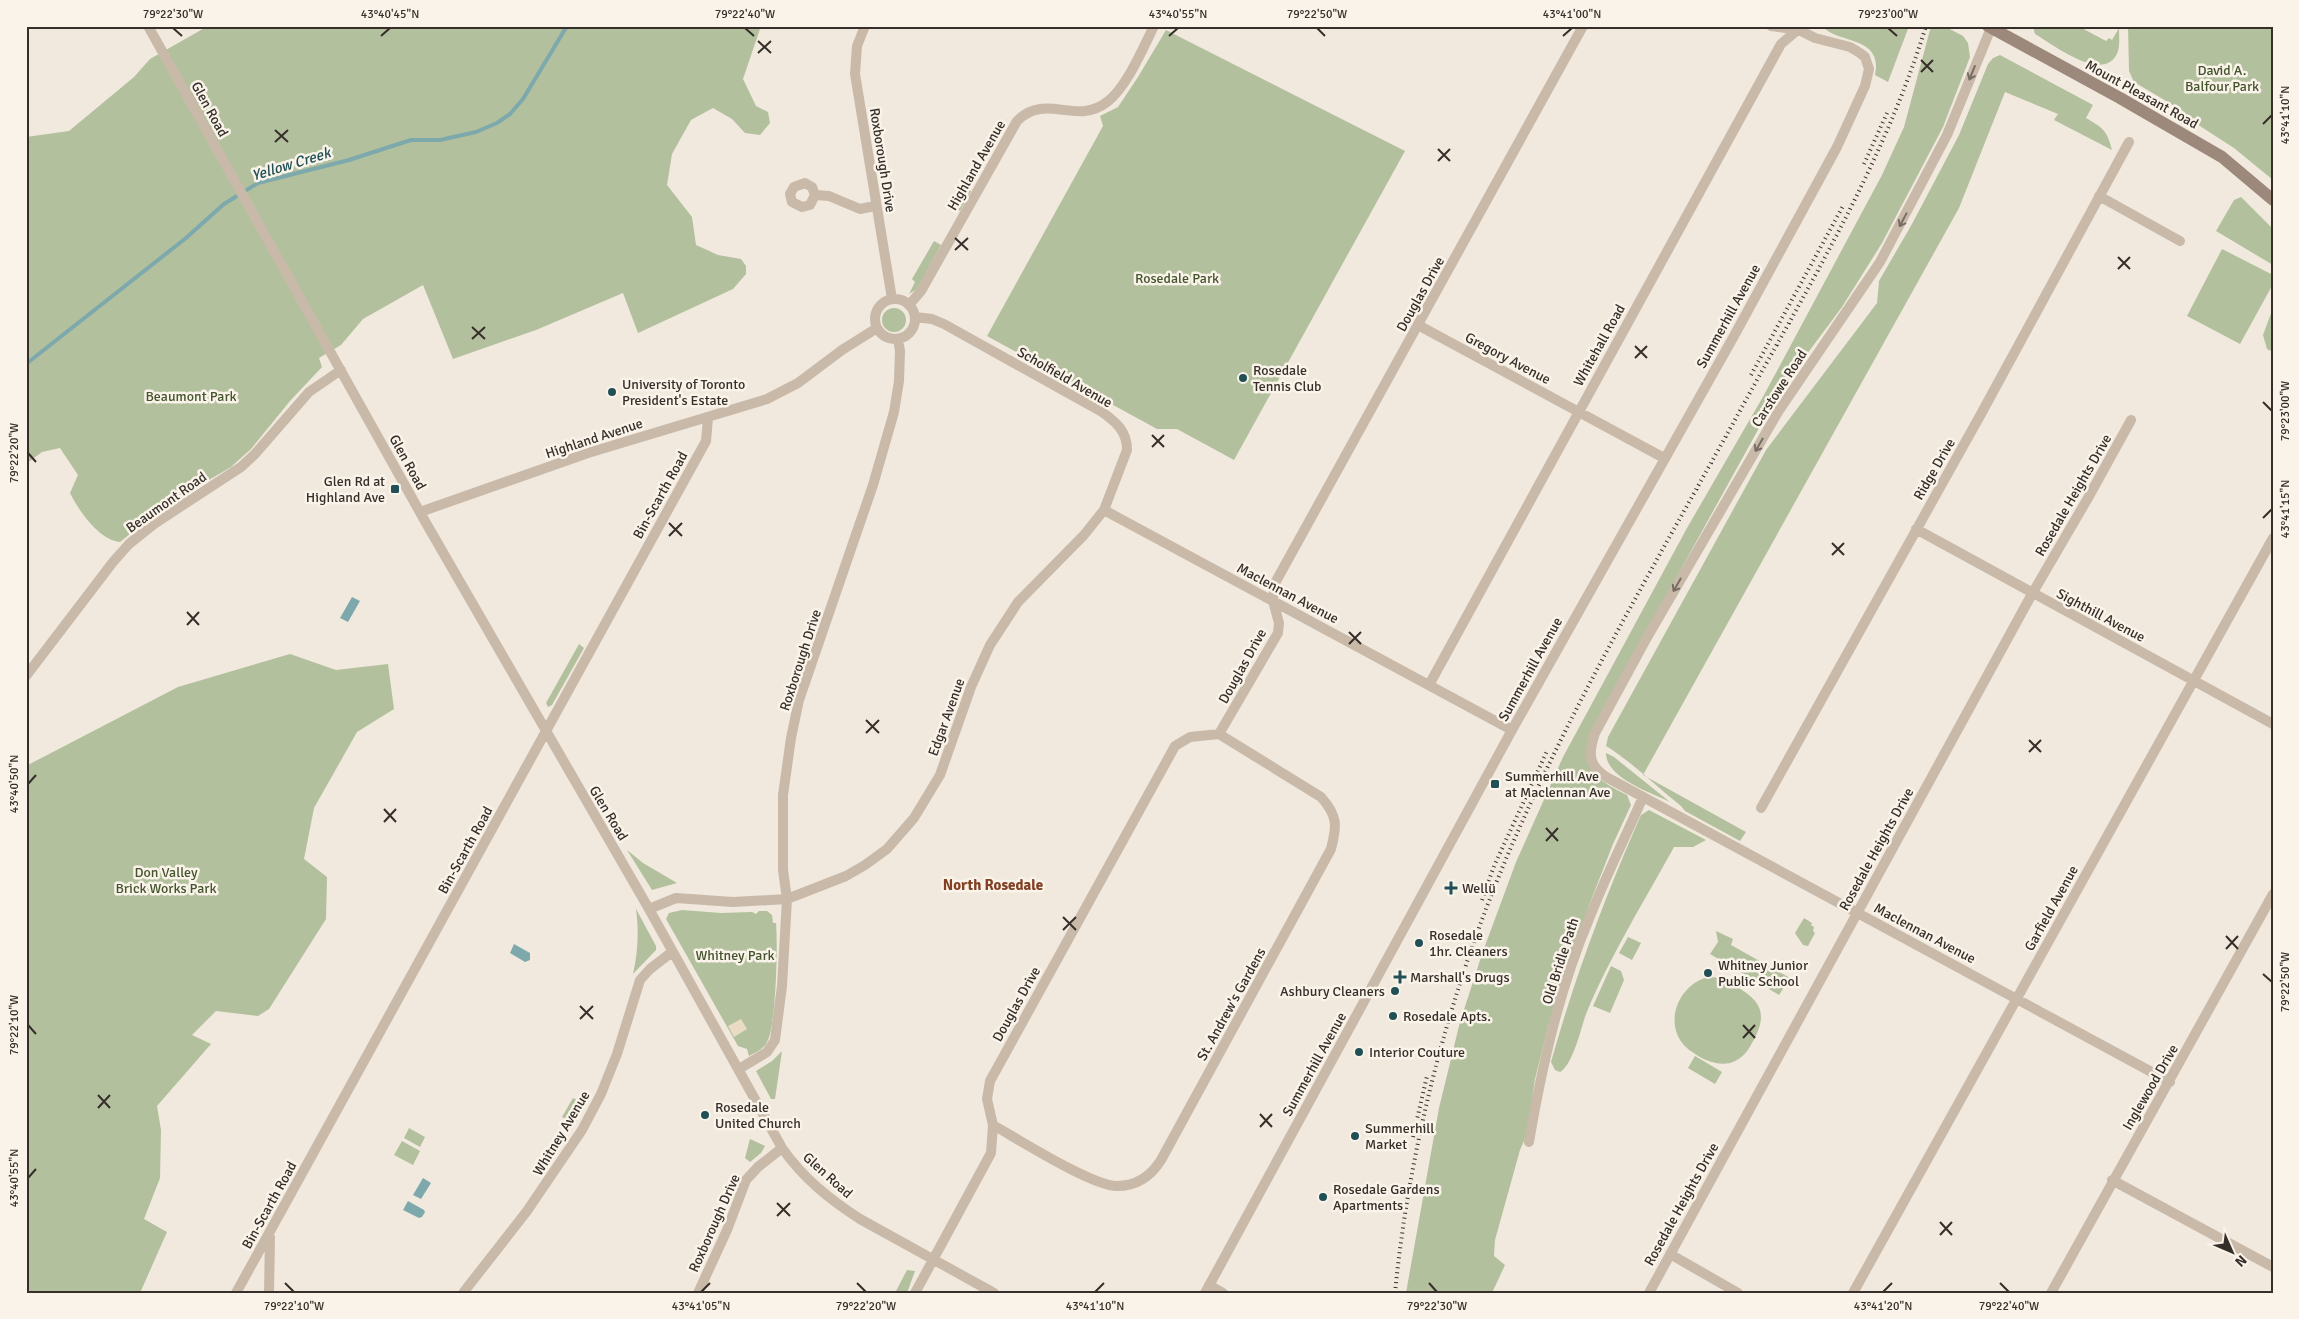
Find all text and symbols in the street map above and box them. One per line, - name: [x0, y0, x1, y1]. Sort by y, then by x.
- text: 79°22'30"W: [143, 7, 203, 22]
- text: 43°40'45"N: [361, 7, 419, 22]
- text: 79°22'40"W: [715, 7, 775, 22]
- text: 43°40'55"N: [1149, 7, 1207, 22]
- text: 79°22'50"W: [1287, 7, 1347, 22]
- text: 43°41'00"N: [1543, 7, 1601, 22]
- text: 79°23'00"W: [1858, 7, 1918, 22]
- street label: Mount Pleasant Road: [2082, 56, 2201, 133]
- park label: David A. Balfour Park: [2185, 62, 2259, 95]
- one-way arrow: [1967, 65, 1977, 80]
- street label: Glen Road: [187, 79, 232, 140]
- text: 43°41'10"N: [2278, 86, 2293, 144]
- street label: Roxborough Drive: [866, 107, 899, 214]
- street label: Highland Avenue: [944, 117, 1009, 213]
- water label: Yellow Creek: [249, 143, 334, 184]
- one-way arrow: [1898, 212, 1908, 227]
- street label: Douglas Drive: [1393, 254, 1448, 335]
- street label: Summerhill Avenue: [1693, 261, 1764, 371]
- park label: Rosedale Park: [1135, 270, 1219, 287]
- street label: Whitehall Road: [1570, 301, 1629, 389]
- street label: Gregory Avenue: [1462, 329, 1553, 388]
- street label: Scholfield Avenue: [1014, 343, 1115, 411]
- street label: Carstowe Road: [1748, 346, 1811, 430]
- place label: Rosedale Tennis Club: [1253, 362, 1321, 395]
- marker: Rosedale Tennis Club: [1237, 372, 1249, 384]
- place label: University of Toronto President's Estate: [622, 376, 745, 409]
- text: 79°23'00"W: [2278, 381, 2293, 441]
- marker: University of Toronto President's Estate: [606, 386, 618, 398]
- park label: Beaumont Park: [145, 388, 237, 405]
- street label: Highland Avenue: [543, 415, 645, 462]
- text: 79°22'20"W: [7, 423, 22, 483]
- street label: Rosedale Heights Drive: [2032, 431, 2115, 559]
- street label: Glen Road: [385, 432, 430, 493]
- street label: Ridge Drive: [1910, 435, 1959, 503]
- one-way arrow: [1753, 437, 1763, 451]
- street label: Bin-Scarth Road: [629, 449, 691, 542]
- street label: Beaumont Road: [123, 468, 210, 536]
- place label: Glen Rd at Highland Ave: [306, 473, 385, 506]
- text: 43°41'15"N: [2278, 480, 2293, 538]
- marker: Glen Rd at Highland Ave: [389, 483, 401, 495]
- street label: Maclennan Avenue: [1234, 559, 1342, 627]
- one-way arrow: [1672, 578, 1682, 593]
- street label: Sighthill Avenue: [2054, 585, 2148, 646]
- street label: Roxborough Drive: [776, 607, 825, 713]
- street label: Summerhill Avenue: [1495, 614, 1566, 724]
- street label: Douglas Drive: [1215, 626, 1270, 707]
- street label: Edgar Avenue: [925, 676, 968, 758]
- text: 43°40'50"N: [7, 755, 22, 813]
- place label: Summerhill Ave at Maclennan Ave: [1505, 768, 1610, 801]
- marker: Summerhill Ave at Maclennan Ave: [1489, 778, 1501, 790]
- street label: Glen Road: [586, 783, 631, 844]
- street label: Rosedale Heights Drive: [1836, 785, 1917, 914]
- street label: Bin-Scarth Road: [434, 804, 496, 897]
- street label: Garfield Avenue: [2021, 863, 2082, 954]
- park label: Don Valley Brick Works Park: [115, 864, 217, 897]
- district label: North Rosedale: [943, 876, 1043, 894]
- place label: Wellü: [1462, 880, 1496, 897]
- marker: Wellü: [1444, 881, 1458, 895]
- street label: Maclennan Avenue: [1871, 899, 1979, 967]
- street label: Old Bridle Path: [1539, 916, 1582, 1006]
- place label: Rosedale 1hr. Cleaners: [1429, 927, 1508, 960]
- marker: Rosedale 1hr. Cleaners: [1413, 937, 1425, 949]
- street label: St. Andrew's Gardens: [1193, 945, 1269, 1064]
- park label: Whitney Park: [695, 947, 775, 964]
- text: 79°22'50"W: [2278, 952, 2293, 1012]
- place label: Whitney Junior Public School: [1718, 957, 1809, 990]
- street label: Douglas Drive: [989, 964, 1044, 1045]
- marker: Whitney Junior Public School: [1702, 967, 1714, 979]
- place label: Marshall's Drugs: [1410, 969, 1510, 986]
- marker: Marshall's Drugs: [1394, 971, 1406, 983]
- place label: Ashbury Cleaners: [1280, 983, 1385, 1000]
- marker: Ashbury Cleaners: [1389, 985, 1401, 997]
- text: 79°22'10"W: [7, 995, 22, 1055]
- place label: Rosedale Apts.: [1403, 1008, 1491, 1025]
- street label: Summerhill Avenue: [1279, 1009, 1350, 1119]
- marker: Rosedale Apts.: [1387, 1010, 1399, 1022]
- street label: Inglewood Drive: [2119, 1041, 2182, 1133]
- place label: Interior Couture: [1369, 1044, 1465, 1061]
- marker: Interior Couture: [1353, 1046, 1365, 1058]
- street label: Whitney Avenue: [529, 1088, 593, 1179]
- place label: Rosedale United Church: [715, 1099, 801, 1132]
- marker: Rosedale United Church: [699, 1109, 711, 1121]
- place label: Summerhill Market: [1365, 1120, 1434, 1153]
- marker: Summerhill Market: [1349, 1130, 1361, 1142]
- street label: Rosedale Heights Drive: [1641, 1140, 1722, 1269]
- text: 43°40'55"N: [7, 1149, 22, 1207]
- street label: Glen Road: [799, 1149, 856, 1202]
- street label: Bin-Scarth Road: [238, 1159, 300, 1252]
- street label: Roxborough Drive: [685, 1172, 744, 1275]
- place label: Rosedale Gardens Apartments: [1333, 1181, 1440, 1214]
- marker: Rosedale Gardens Apartments: [1317, 1191, 1329, 1203]
- north arrow: [2206, 1226, 2256, 1276]
- text: N: [2231, 1251, 2250, 1270]
- text: 79°22'10"W: [264, 1299, 324, 1314]
- text: 43°41'05"N: [672, 1299, 730, 1314]
- text: 79°22'20"W: [836, 1299, 896, 1314]
- text: 43°41'10"N: [1066, 1299, 1124, 1314]
- text: 79°22'30"W: [1407, 1299, 1467, 1314]
- text: 43°41'20"N: [1854, 1299, 1912, 1314]
- text: 79°22'40"W: [1979, 1299, 2039, 1314]

